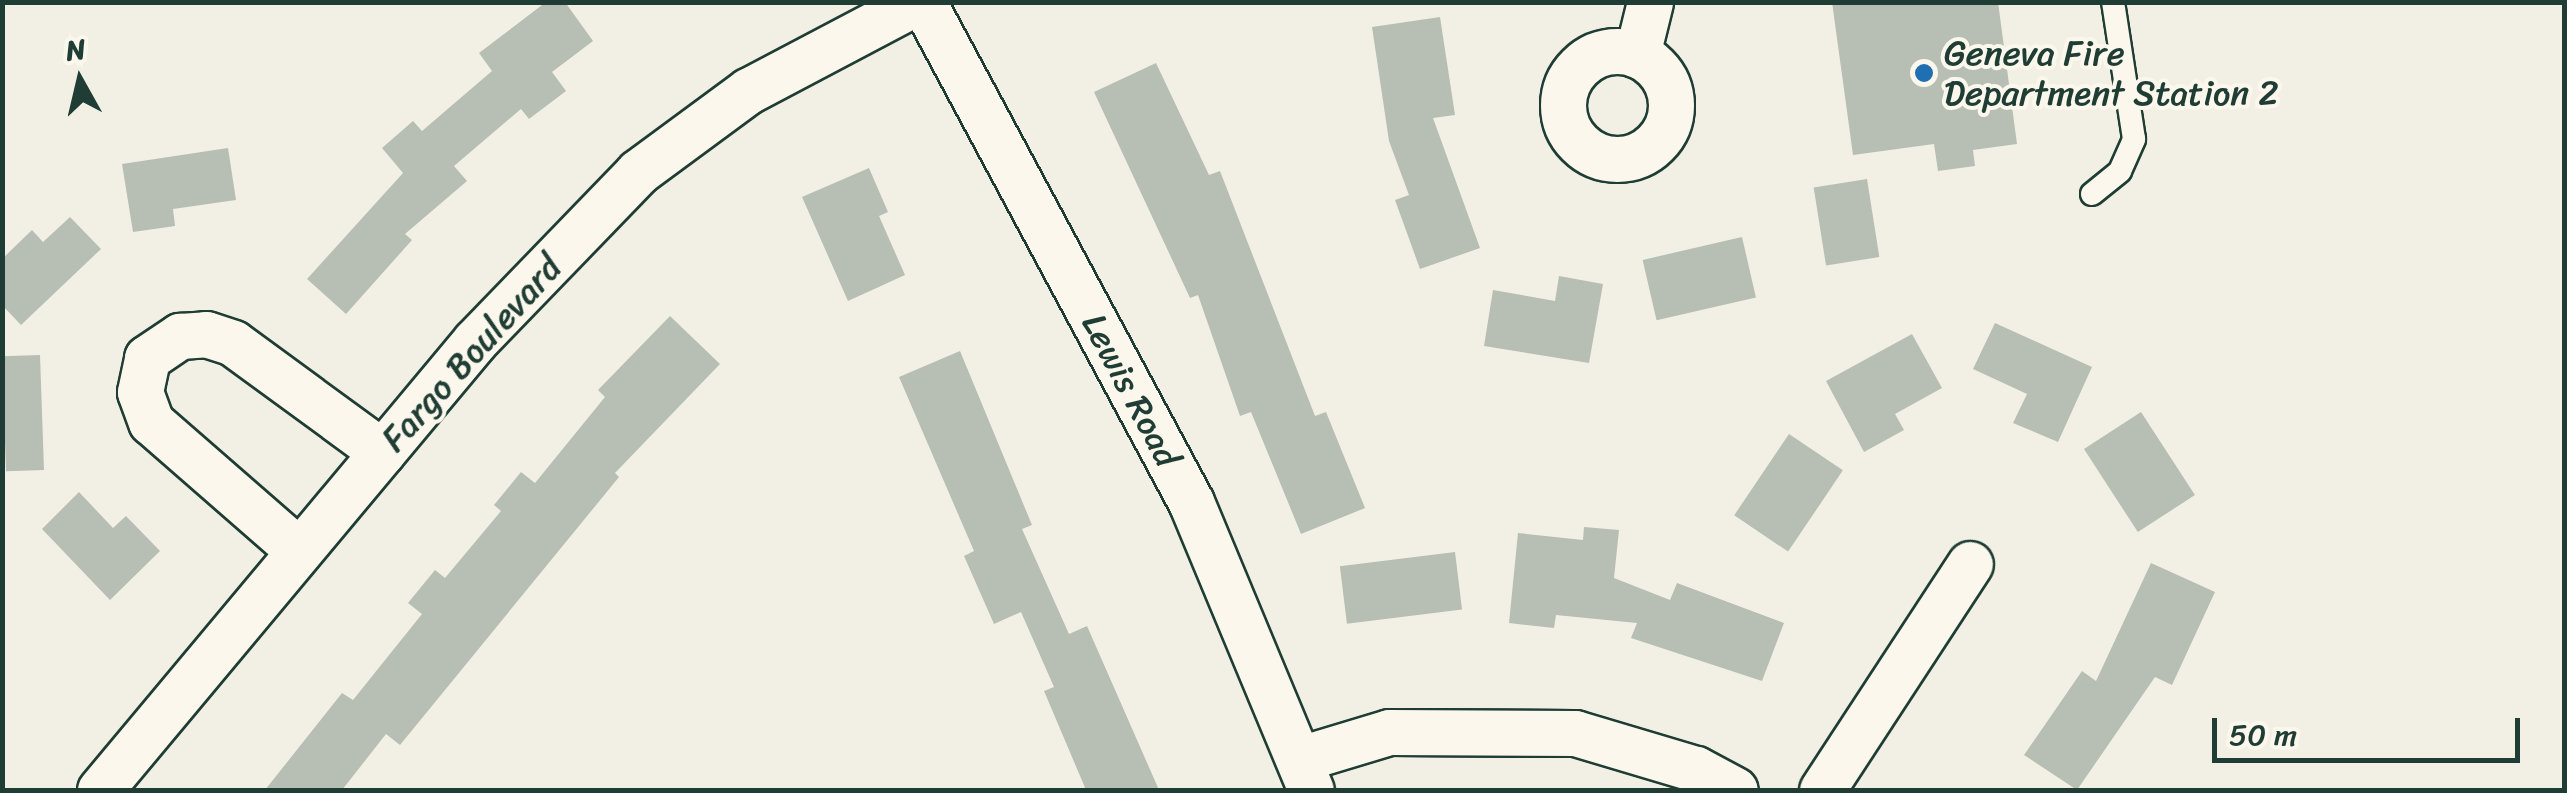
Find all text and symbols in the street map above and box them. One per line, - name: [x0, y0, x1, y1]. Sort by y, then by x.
- text: N: [63, 24, 89, 75]
- north arrow: [30, 30, 130, 130]
- place label: Geneva Fire Department Station 2: [1944, 32, 2279, 114]
- marker: Geneva Fire Department Station 2: [1913, 62, 1935, 84]
- street label: Fargo Boulevard: [373, 247, 569, 459]
- street label: Lewis Road: [1073, 306, 1189, 474]
- scale bar: [2217, 698, 2524, 760]
- text: 50 m: [2229, 708, 2297, 762]

